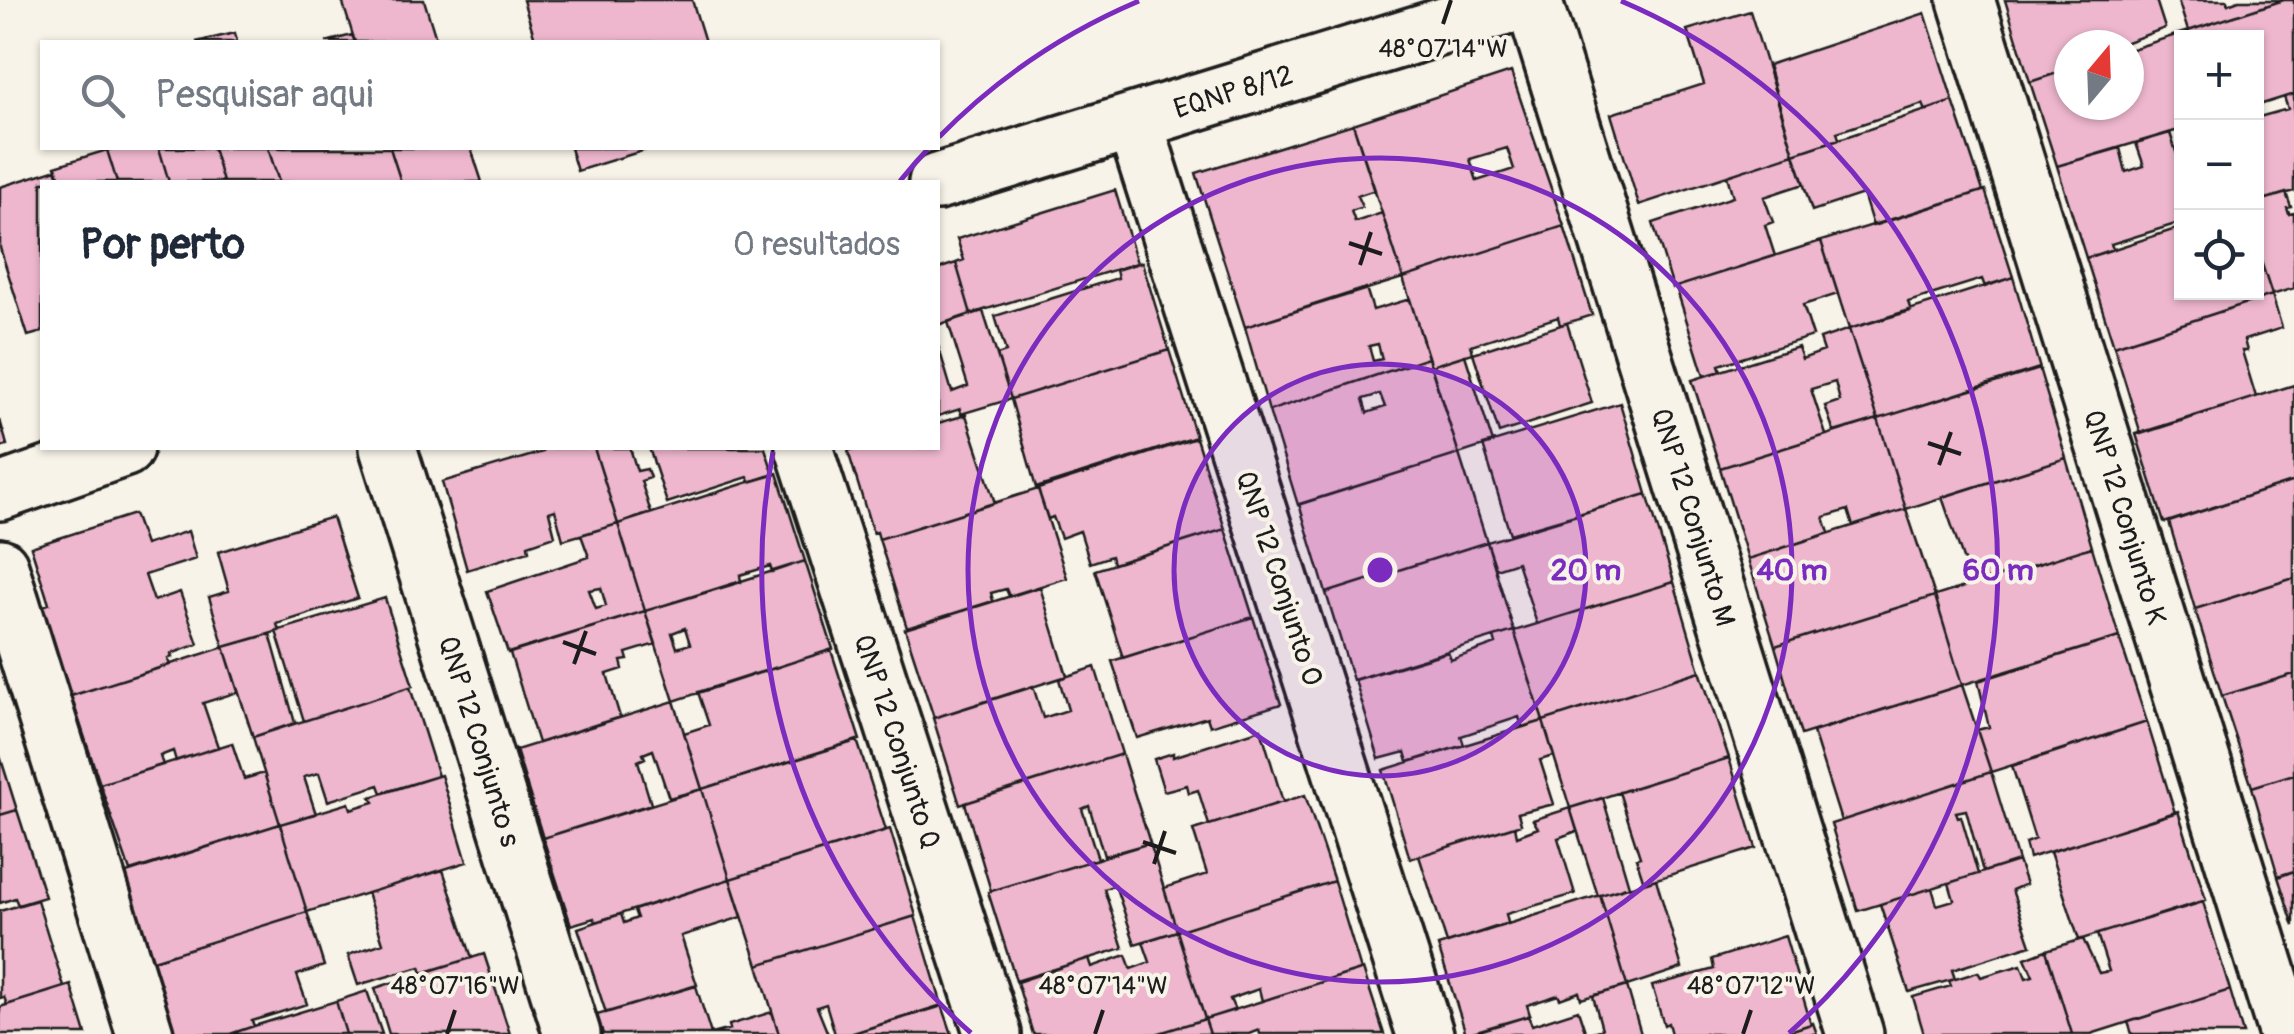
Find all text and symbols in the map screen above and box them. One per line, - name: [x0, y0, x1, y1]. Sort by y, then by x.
- north arrow: [2054, 30, 2144, 120]
- map controls: [2174, 30, 2264, 300]
- button: +: [2174, 30, 2264, 120]
- text: 48°07'14"W: [1378, 34, 1508, 65]
- search box: [40, 40, 940, 150]
- street label: EQNP 8/12: [1170, 58, 1297, 127]
- icon: search: [75, 68, 130, 123]
- text: Pesquisar aqui: [155, 71, 373, 119]
- button: −: [2174, 120, 2264, 210]
- button: locate: [2174, 210, 2264, 300]
- text: Por perto: [80, 219, 245, 271]
- text: 0 resultados: [733, 225, 900, 265]
- street label: QNP 12 Conjunto M: [1643, 404, 1742, 631]
- street label: QNP 12 Conjunto K: [2075, 406, 2174, 629]
- street label: QNP 12 Conjunto O: [1227, 467, 1330, 690]
- centre of rings: [1362, 552, 1398, 588]
- text: 20 m: [1551, 552, 1621, 589]
- text: 40 m: [1756, 552, 1828, 589]
- text: 60 m: [1962, 552, 2034, 589]
- street label: QNP 12 Conjunto Q: [845, 630, 948, 853]
- street label: QNP 12 Conjunto s: [430, 632, 527, 852]
- text: 48°07'16"W: [390, 971, 520, 1002]
- text: 48°07'14"W: [1038, 971, 1168, 1002]
- text: 48°07'12"W: [1687, 971, 1815, 1002]

